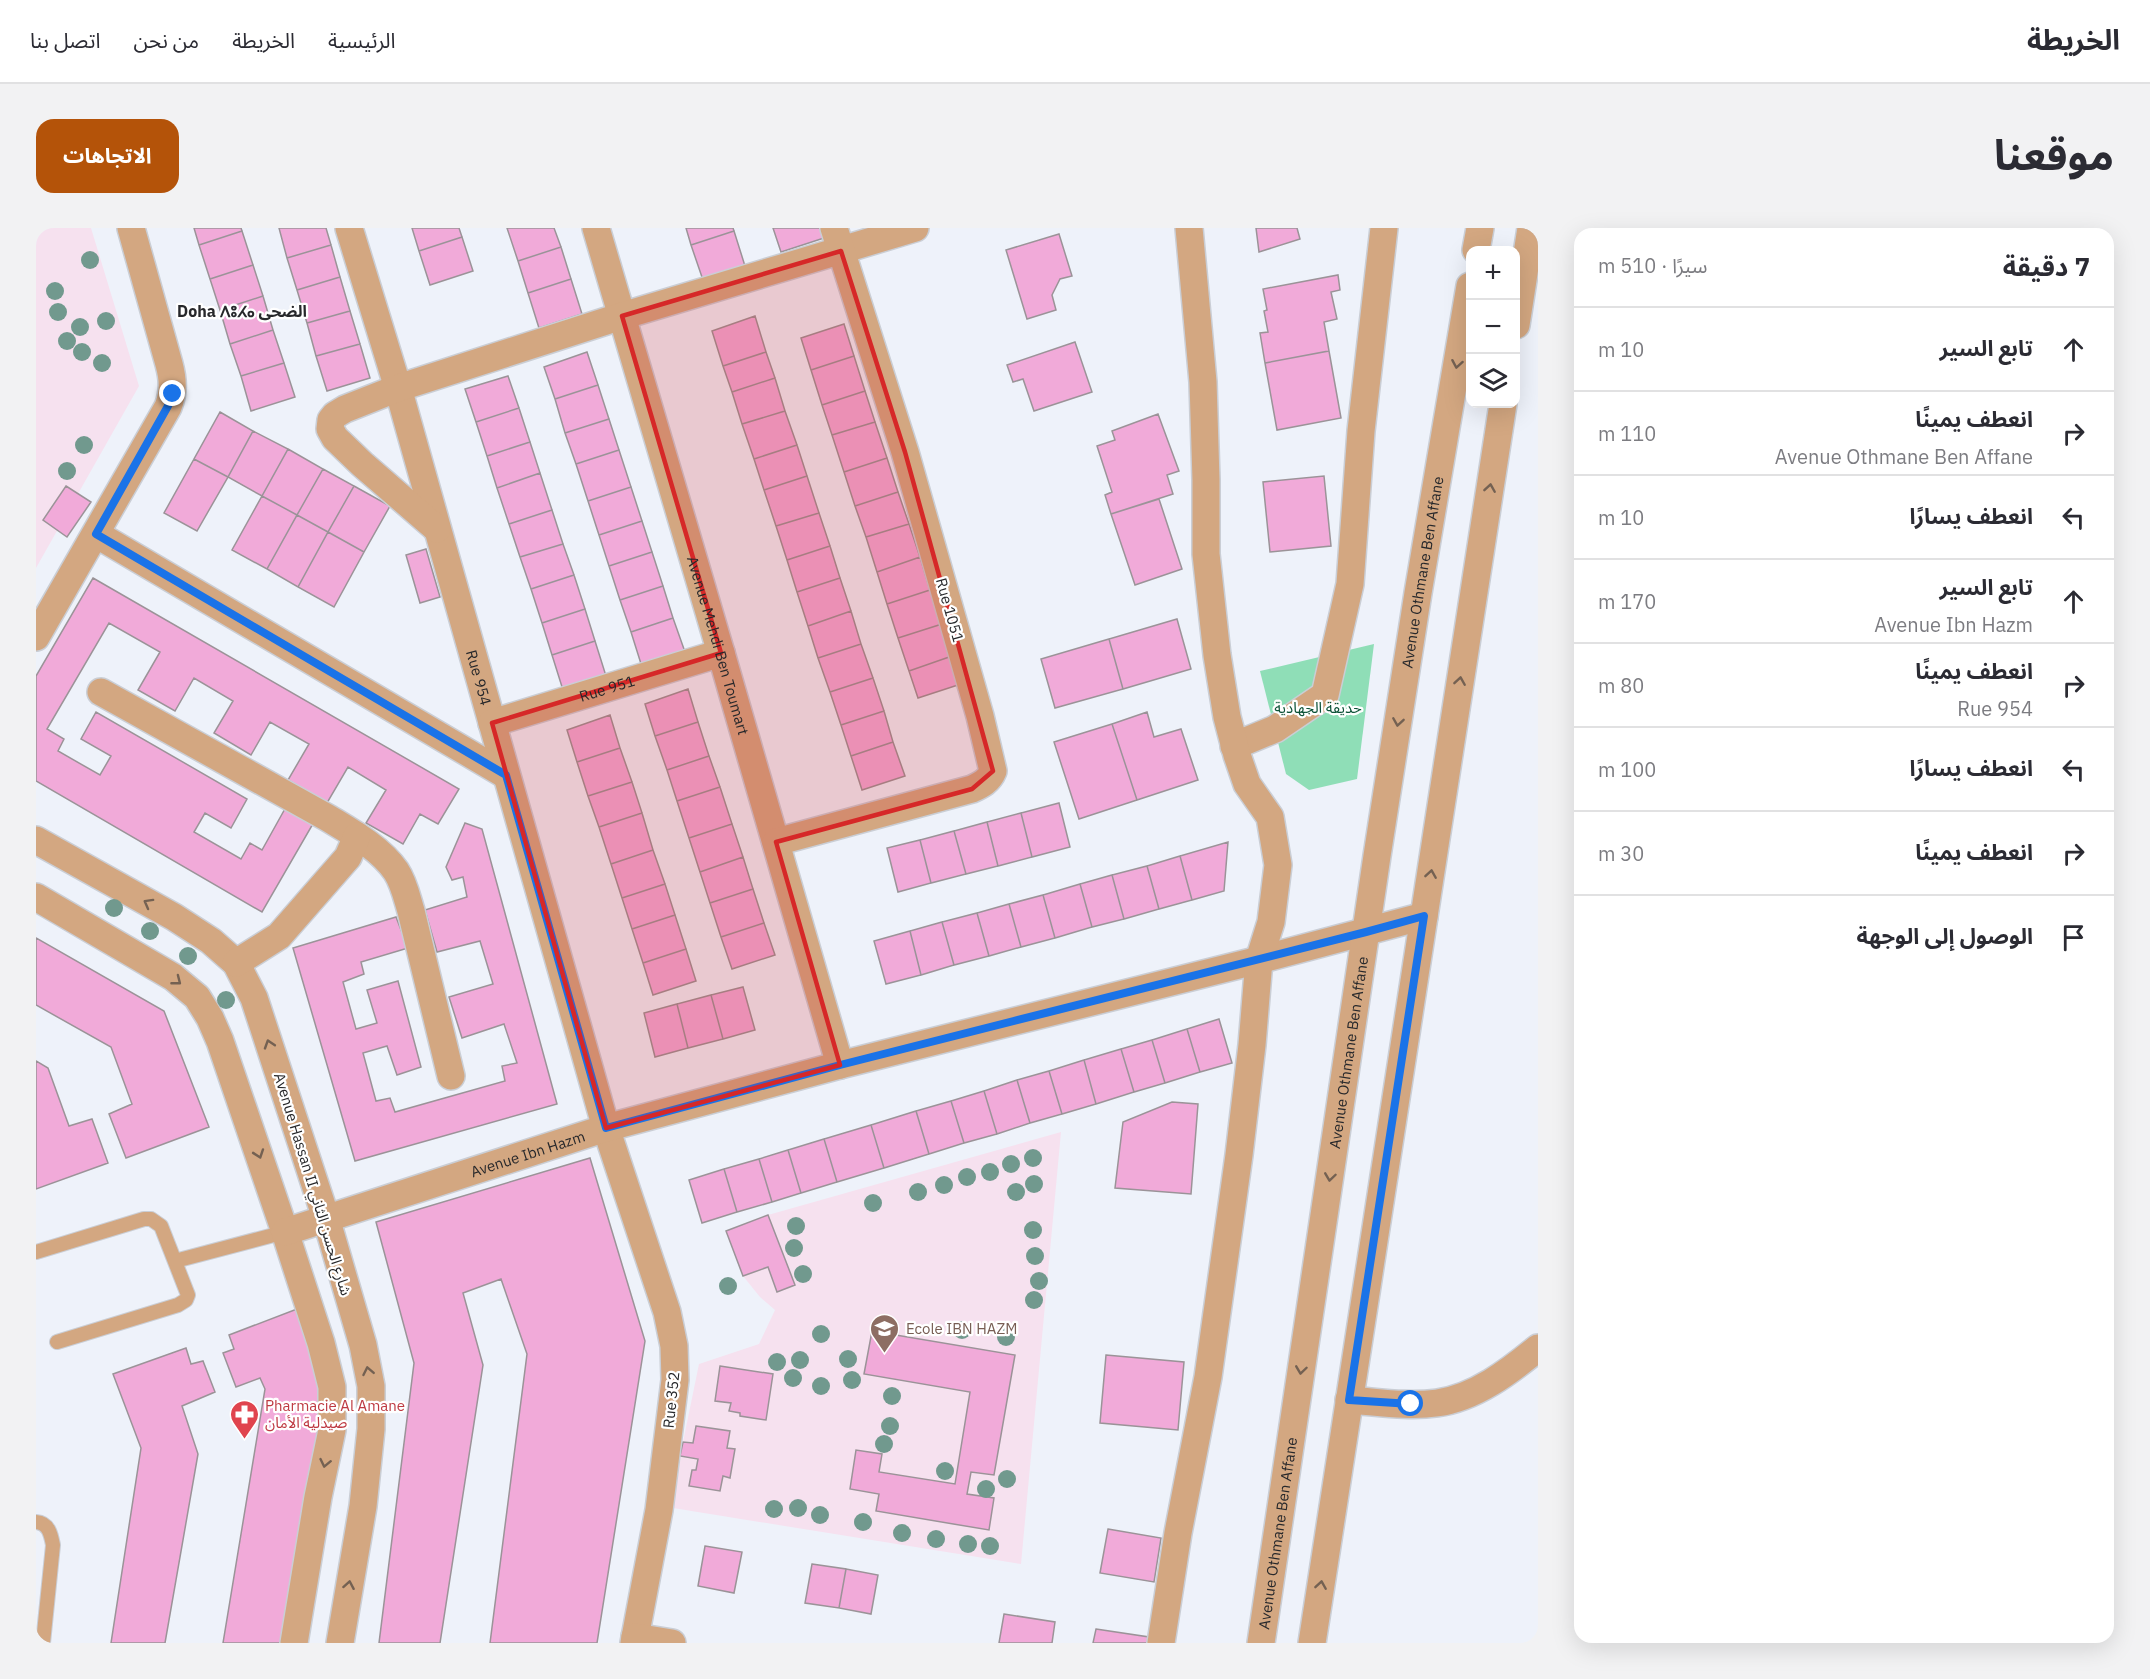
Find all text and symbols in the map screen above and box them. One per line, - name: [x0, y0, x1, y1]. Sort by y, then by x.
- text: الخريطة: [2027, 21, 2120, 58]
- text: اتصل بنا: [30, 26, 100, 54]
- text: من نحن: [133, 26, 199, 54]
- text: الخريطة: [232, 26, 295, 54]
- text: الرئيسية: [328, 26, 396, 54]
- button: الاتجاهات: [36, 119, 179, 193]
- text: موقعنا: [1994, 127, 2114, 182]
- map controls: [1466, 246, 1520, 408]
- button: +: [1466, 246, 1520, 300]
- text: 7 دقيقة: [2003, 249, 2090, 283]
- text: سيرًا · 510 m: [1598, 252, 1707, 279]
- button: −: [1466, 300, 1520, 354]
- district label: Doha ⴷⵓⵃⴰ الضحى: [177, 301, 307, 321]
- text: تابع السير: [1940, 333, 2033, 362]
- icon: ahead: [2057, 333, 2090, 366]
- text: 10 m: [1598, 336, 1644, 363]
- button: layers: [1466, 354, 1520, 408]
- one-way arrow: [1452, 359, 1464, 369]
- route end: [159, 380, 185, 406]
- text: انعطف يمينًا: [1915, 404, 2033, 433]
- icon: right: [2057, 417, 2090, 450]
- text: 110 m: [1598, 420, 1656, 447]
- text: Avenue Othmane Ben Affane: [1775, 443, 2033, 470]
- street label: Avenue Othmane Ben Affane: [1397, 475, 1447, 669]
- one-way arrow: [1483, 484, 1496, 494]
- text: انعطف يسارًا: [1910, 501, 2033, 530]
- icon: left: [2057, 501, 2090, 534]
- text: 10 m: [1598, 504, 1644, 531]
- street label: Avenue Mehdi Ben Toumart: [683, 554, 754, 737]
- text: تابع السير: [1940, 572, 2033, 601]
- street label: Rue 1051: [932, 576, 968, 644]
- icon: ahead: [2057, 585, 2090, 618]
- text: 170 m: [1598, 588, 1656, 615]
- text: Avenue Ibn Hazm: [1874, 611, 2033, 638]
- street label: Rue 954: [463, 647, 496, 707]
- text: انعطف يمينًا: [1915, 656, 2033, 685]
- icon: right: [2057, 669, 2090, 702]
- street label: Rue 951: [577, 671, 637, 705]
- text: 80 m: [1598, 672, 1644, 699]
- one-way arrow: [1453, 676, 1466, 686]
- text: Rue 954: [1957, 695, 2033, 722]
- park label: حديقة الجهادية: [1274, 698, 1362, 717]
- one-way arrow: [1392, 717, 1405, 727]
- text: انعطف يسارًا: [1910, 753, 2033, 782]
- icon: left: [2057, 753, 2090, 786]
- text: 100 m: [1598, 756, 1656, 783]
- text: انعطف يمينًا: [1915, 837, 2033, 866]
- icon: right: [2057, 837, 2090, 870]
- text: 30 m: [1598, 840, 1644, 867]
- one-way arrow: [1424, 869, 1436, 878]
- one-way arrow: [144, 898, 154, 910]
- text: الوصول إلى الوجهة: [1856, 921, 2033, 950]
- icon: arrive: [2057, 921, 2090, 954]
- street label: Avenue Othmane Ben Affane: [1325, 955, 1372, 1150]
- one-way arrow: [170, 973, 181, 984]
- one-way arrow: [264, 1039, 277, 1050]
- street label: Avenue Hassan II شارع الحسن الثاني: [267, 1070, 356, 1299]
- street label: Avenue Ibn Hazm: [468, 1126, 587, 1181]
- one-way arrow: [251, 1148, 264, 1159]
- one-way arrow: [1324, 1172, 1336, 1182]
- school or university icon: Ecole IBN HAZM: [869, 1312, 901, 1354]
- place label: Ecole IBN HAZM: [906, 1319, 1017, 1338]
- one-way arrow: [1296, 1365, 1308, 1375]
- one-way arrow: [362, 1366, 375, 1376]
- street label: Rue 352: [659, 1371, 683, 1429]
- route start: [1397, 1390, 1423, 1416]
- place label: Pharmacie Al Amane صيدلية الأمان: [265, 1396, 405, 1432]
- pharmacy icon: Pharmacie Al Amane صيدلية الأمان: [228, 1398, 260, 1440]
- street label: Avenue Othmane Ben Affane: [1254, 1436, 1301, 1630]
- one-way arrow: [319, 1458, 332, 1468]
- one-way arrow: [343, 1581, 355, 1590]
- one-way arrow: [1314, 1581, 1326, 1590]

